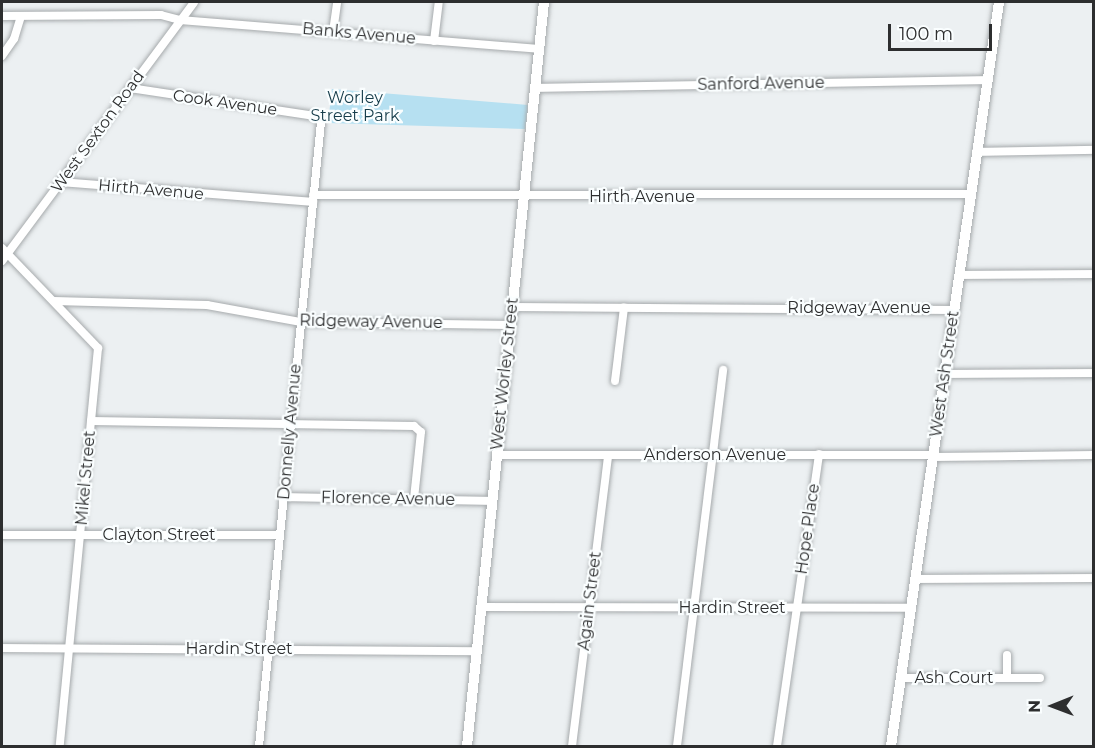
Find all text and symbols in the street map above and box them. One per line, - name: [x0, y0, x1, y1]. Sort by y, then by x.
- scale bar: [891, 12, 994, 50]
- street label: Banks Avenue: [301, 19, 417, 49]
- text: 100 m: [899, 23, 953, 45]
- street label: West Sexton Road: [47, 67, 149, 197]
- street label: Sanford Avenue: [697, 73, 825, 95]
- street label: Cook Avenue: [172, 86, 278, 120]
- park label: Worley Street Park: [310, 88, 400, 126]
- street label: Hirth Avenue: [97, 176, 205, 204]
- street label: Hirth Avenue: [589, 187, 695, 207]
- street label: West Worley Street: [487, 297, 523, 451]
- street label: Ridgeway Avenue: [787, 298, 931, 318]
- street label: West Ash Street: [927, 309, 963, 439]
- street label: Ridgeway Avenue: [299, 311, 443, 333]
- street label: Donnelly Avenue: [274, 363, 306, 501]
- street label: Mikel Street: [72, 430, 100, 526]
- street label: Anderson Avenue: [644, 445, 786, 465]
- street label: Hope Place: [792, 482, 824, 576]
- street label: Florence Avenue: [321, 488, 455, 510]
- street label: Clayton Street: [102, 525, 216, 545]
- street label: Again Street: [574, 550, 606, 652]
- street label: Hardin Street: [678, 598, 786, 618]
- street label: Hardin Street: [185, 639, 293, 659]
- street label: Ash Court: [914, 668, 994, 688]
- north arrow: [1023, 676, 1083, 736]
- text: N: [1025, 700, 1044, 713]

